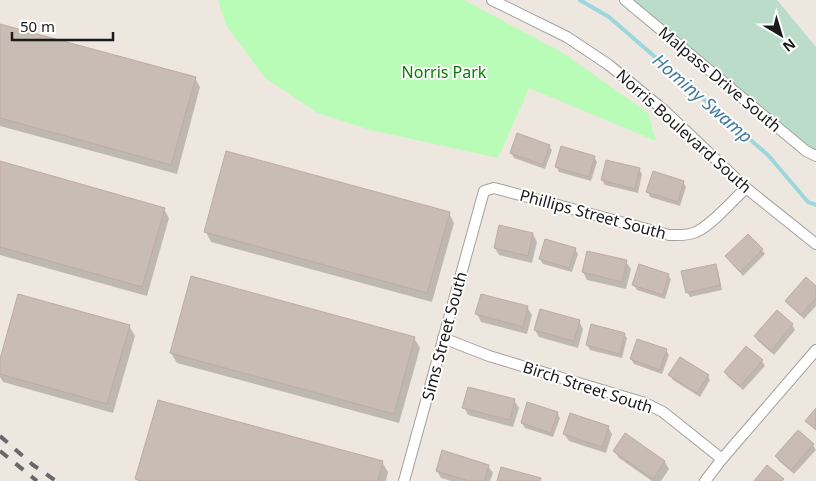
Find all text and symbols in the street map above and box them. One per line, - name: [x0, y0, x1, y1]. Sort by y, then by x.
- scale bar: [12, 10, 114, 42]
- north arrow: [756, 10, 806, 60]
- text: 50 m: [20, 16, 55, 36]
- street label: Malpass Drive South: [654, 21, 786, 137]
- text: N: [779, 35, 800, 57]
- water label: Hominy Swamp: [648, 48, 758, 148]
- park label: Norris Park: [402, 61, 487, 83]
- street label: Norris Boulevard South: [612, 64, 756, 198]
- street label: Phillips Street South: [517, 184, 669, 244]
- street label: Sims Street South: [416, 269, 472, 403]
- street label: Birch Street South: [520, 356, 656, 418]

